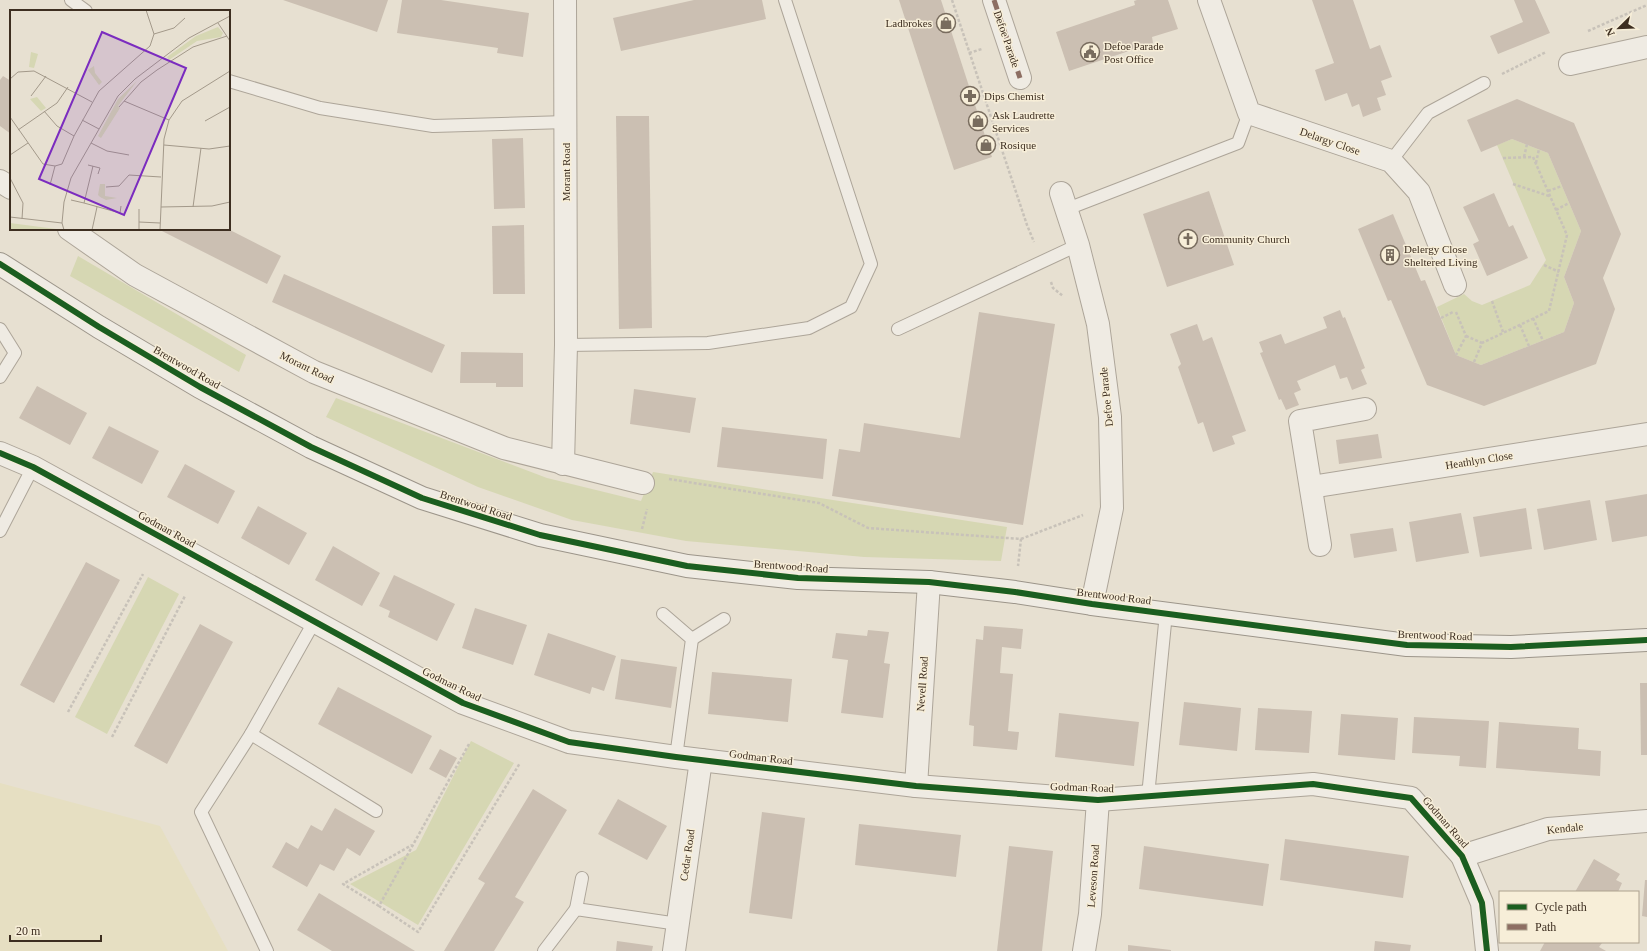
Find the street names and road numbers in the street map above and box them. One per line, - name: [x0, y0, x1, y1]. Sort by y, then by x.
- street label: Defoe Parade: [992, 9, 1022, 69]
- street label: Delargy Close: [1298, 125, 1362, 157]
- street label: Morant Road: [560, 142, 572, 201]
- street label: Brentwood Road: [152, 343, 223, 391]
- street label: Morant Road: [278, 349, 336, 385]
- street label: Defoe Parade: [1097, 367, 1115, 427]
- street label: Heathlyn Close: [1444, 449, 1514, 471]
- street label: Brentwood Road: [439, 488, 514, 522]
- street label: Godman Road: [136, 508, 198, 550]
- street label: Brentwood Road: [753, 557, 829, 575]
- street label: Brentwood Road: [1076, 585, 1152, 607]
- street label: Brentwood Road: [1397, 628, 1473, 642]
- street label: Nevell Road: [914, 656, 930, 712]
- street label: Godman Road: [421, 665, 484, 704]
- street label: Godman Road: [729, 747, 794, 767]
- street label: Godman Road: [1050, 780, 1115, 794]
- street label: Godman Road: [1421, 794, 1472, 850]
- street label: Kendale: [1546, 820, 1584, 836]
- street label: Cedar Road: [677, 828, 697, 882]
- street label: Leveson Road: [1085, 844, 1101, 908]

